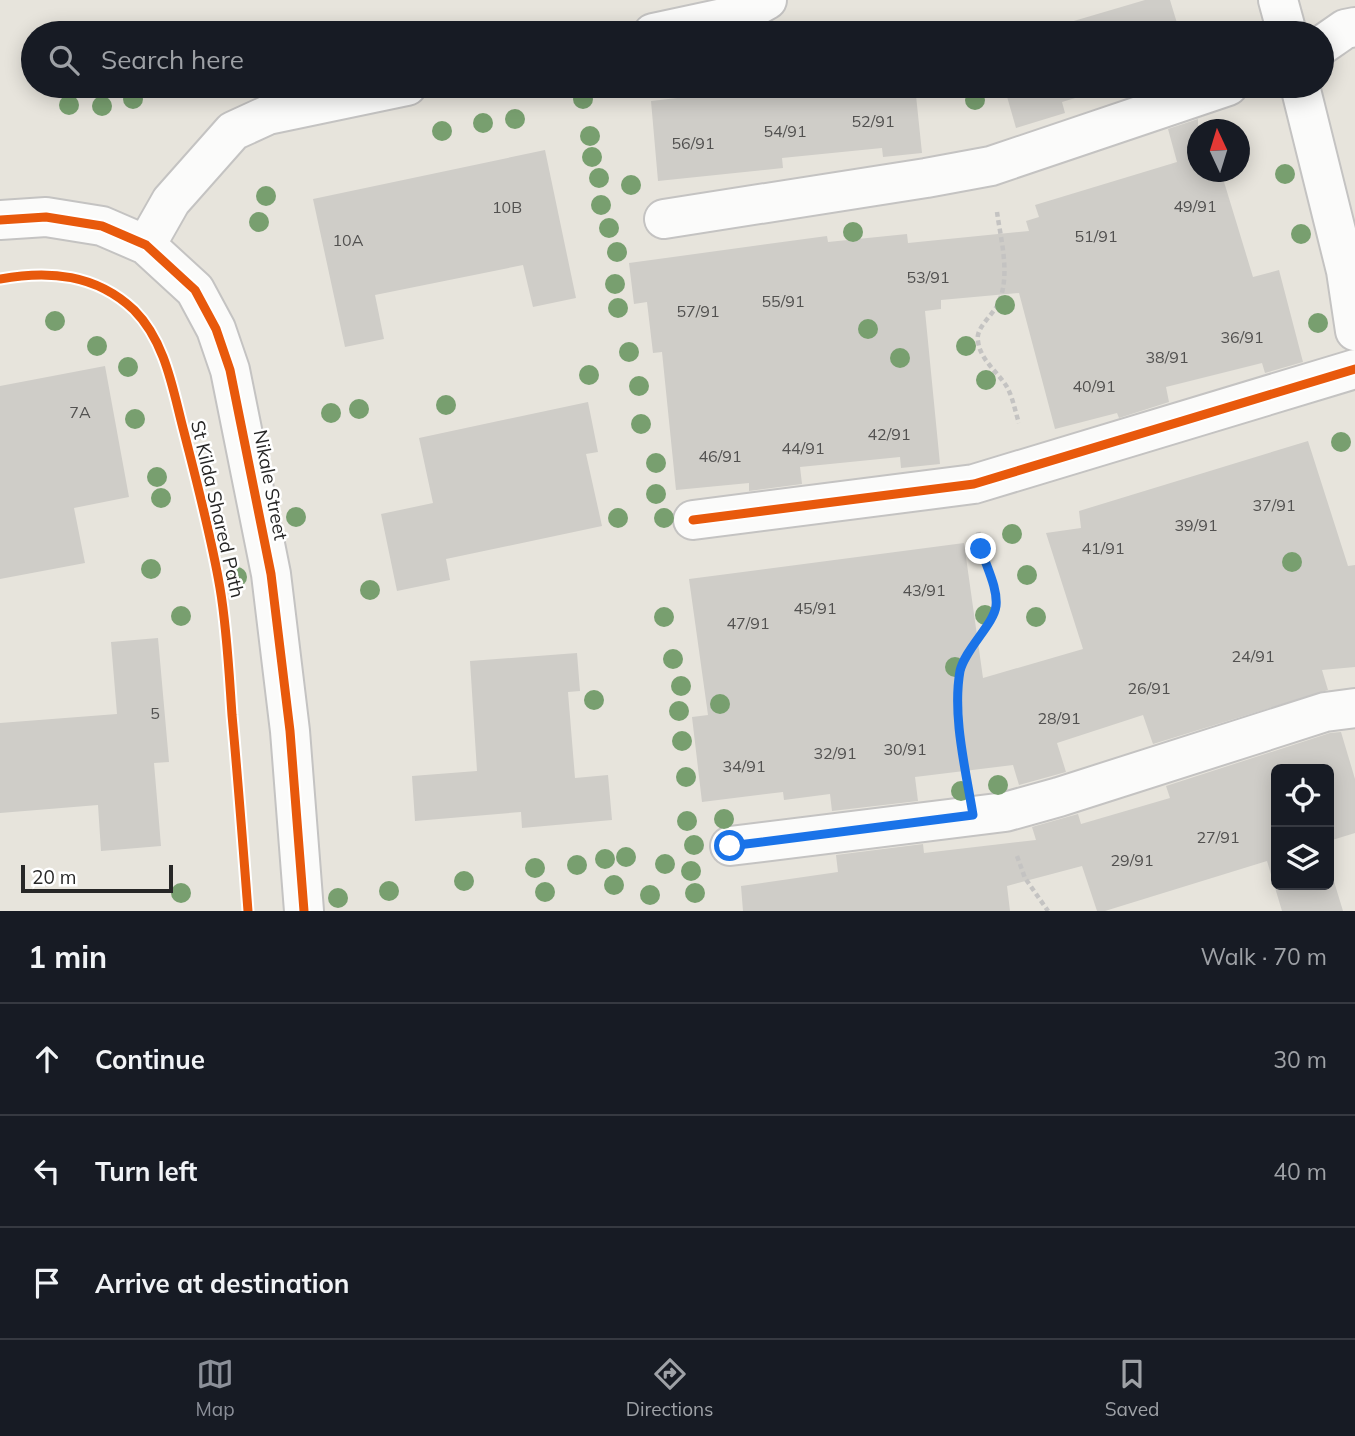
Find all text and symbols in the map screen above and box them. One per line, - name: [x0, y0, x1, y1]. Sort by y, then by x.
- search box: [21, 21, 1334, 98]
- icon: search: [45, 41, 83, 79]
- text: Search here: [101, 43, 244, 76]
- house number: 52/91: [852, 111, 894, 131]
- north arrow: [1187, 119, 1250, 182]
- house number: 54/91: [764, 121, 806, 141]
- house number: 56/91: [672, 133, 714, 153]
- house number: 49/91: [1174, 196, 1216, 216]
- house number: 10B: [492, 197, 522, 217]
- house number: 51/91: [1075, 226, 1117, 246]
- house number: 10A: [333, 230, 364, 250]
- house number: 53/91: [907, 267, 949, 287]
- house number: 55/91: [762, 291, 804, 311]
- house number: 57/91: [677, 301, 719, 321]
- house number: 36/91: [1221, 327, 1263, 347]
- house number: 38/91: [1146, 347, 1188, 367]
- house number: 40/91: [1073, 376, 1115, 396]
- house number: 7A: [69, 402, 91, 422]
- street label: St Kilda Shared Path: [186, 418, 250, 600]
- house number: 42/91: [868, 424, 910, 444]
- street label: Nikale Street: [249, 428, 294, 543]
- house number: 44/91: [782, 438, 824, 458]
- house number: 46/91: [699, 446, 741, 466]
- house number: 37/91: [1253, 495, 1295, 515]
- house number: 39/91: [1175, 515, 1217, 535]
- route end: [965, 533, 996, 564]
- house number: 41/91: [1082, 538, 1124, 558]
- house number: 43/91: [903, 580, 945, 600]
- house number: 45/91: [794, 598, 836, 618]
- house number: 47/91: [727, 613, 769, 633]
- house number: 24/91: [1232, 646, 1274, 666]
- house number: 26/91: [1128, 678, 1170, 698]
- house number: 5: [150, 703, 160, 723]
- house number: 28/91: [1038, 708, 1080, 728]
- house number: 30/91: [884, 739, 926, 759]
- house number: 32/91: [814, 743, 856, 763]
- house number: 34/91: [723, 756, 765, 776]
- map controls: [1271, 764, 1334, 890]
- button: locate: [1271, 764, 1334, 827]
- house number: 27/91: [1197, 827, 1239, 847]
- button: layers: [1271, 827, 1334, 890]
- route start: [714, 830, 745, 861]
- house number: 29/91: [1111, 850, 1153, 870]
- scale bar: [21, 862, 173, 894]
- text: 20 m: [32, 865, 76, 889]
- text: 1 min: [28, 938, 107, 976]
- text: Walk · 70 m: [1201, 942, 1327, 971]
- icon: ahead: [28, 1040, 66, 1078]
- text: Continue: [95, 1043, 205, 1076]
- text: 30 m: [1273, 1045, 1327, 1074]
- icon: left: [28, 1152, 66, 1190]
- text: Turn left: [95, 1155, 197, 1188]
- text: 40 m: [1273, 1157, 1327, 1186]
- icon: arrive: [28, 1264, 66, 1302]
- text: Arrive at destination: [95, 1267, 350, 1300]
- tab: Map: [196, 1355, 235, 1421]
- tab: Directions: [626, 1355, 714, 1421]
- tab: Saved: [1105, 1355, 1159, 1421]

